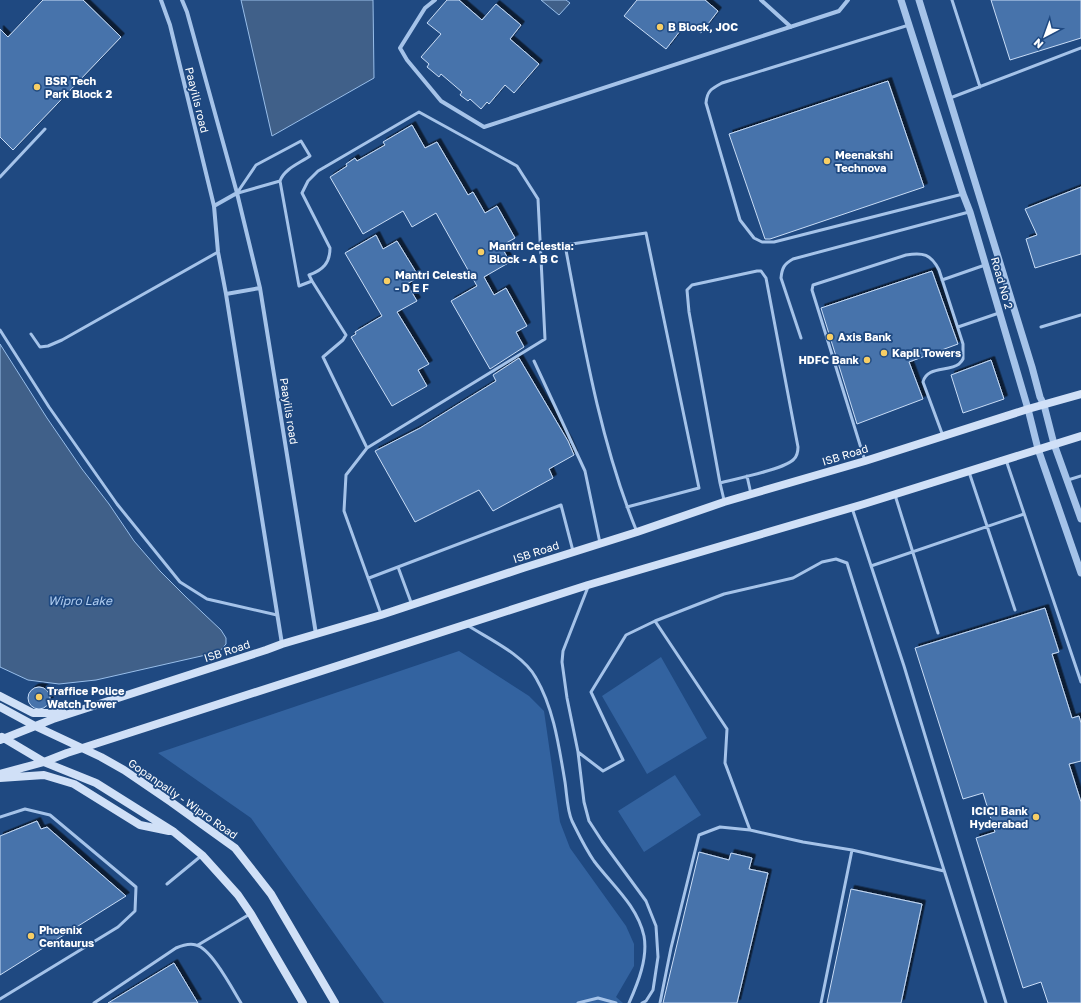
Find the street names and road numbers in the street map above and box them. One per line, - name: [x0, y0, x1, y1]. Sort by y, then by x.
- street label: Paayilis road: [183, 66, 212, 134]
- street label: Road No 2: [989, 255, 1016, 311]
- street label: Paayilis road: [278, 377, 301, 445]
- street label: ISB Road: [820, 441, 870, 468]
- street label: ISB Road: [511, 538, 560, 565]
- street label: ISB Road: [202, 637, 251, 664]
- street label: Gopanpally - Wipro Road: [126, 756, 240, 841]

